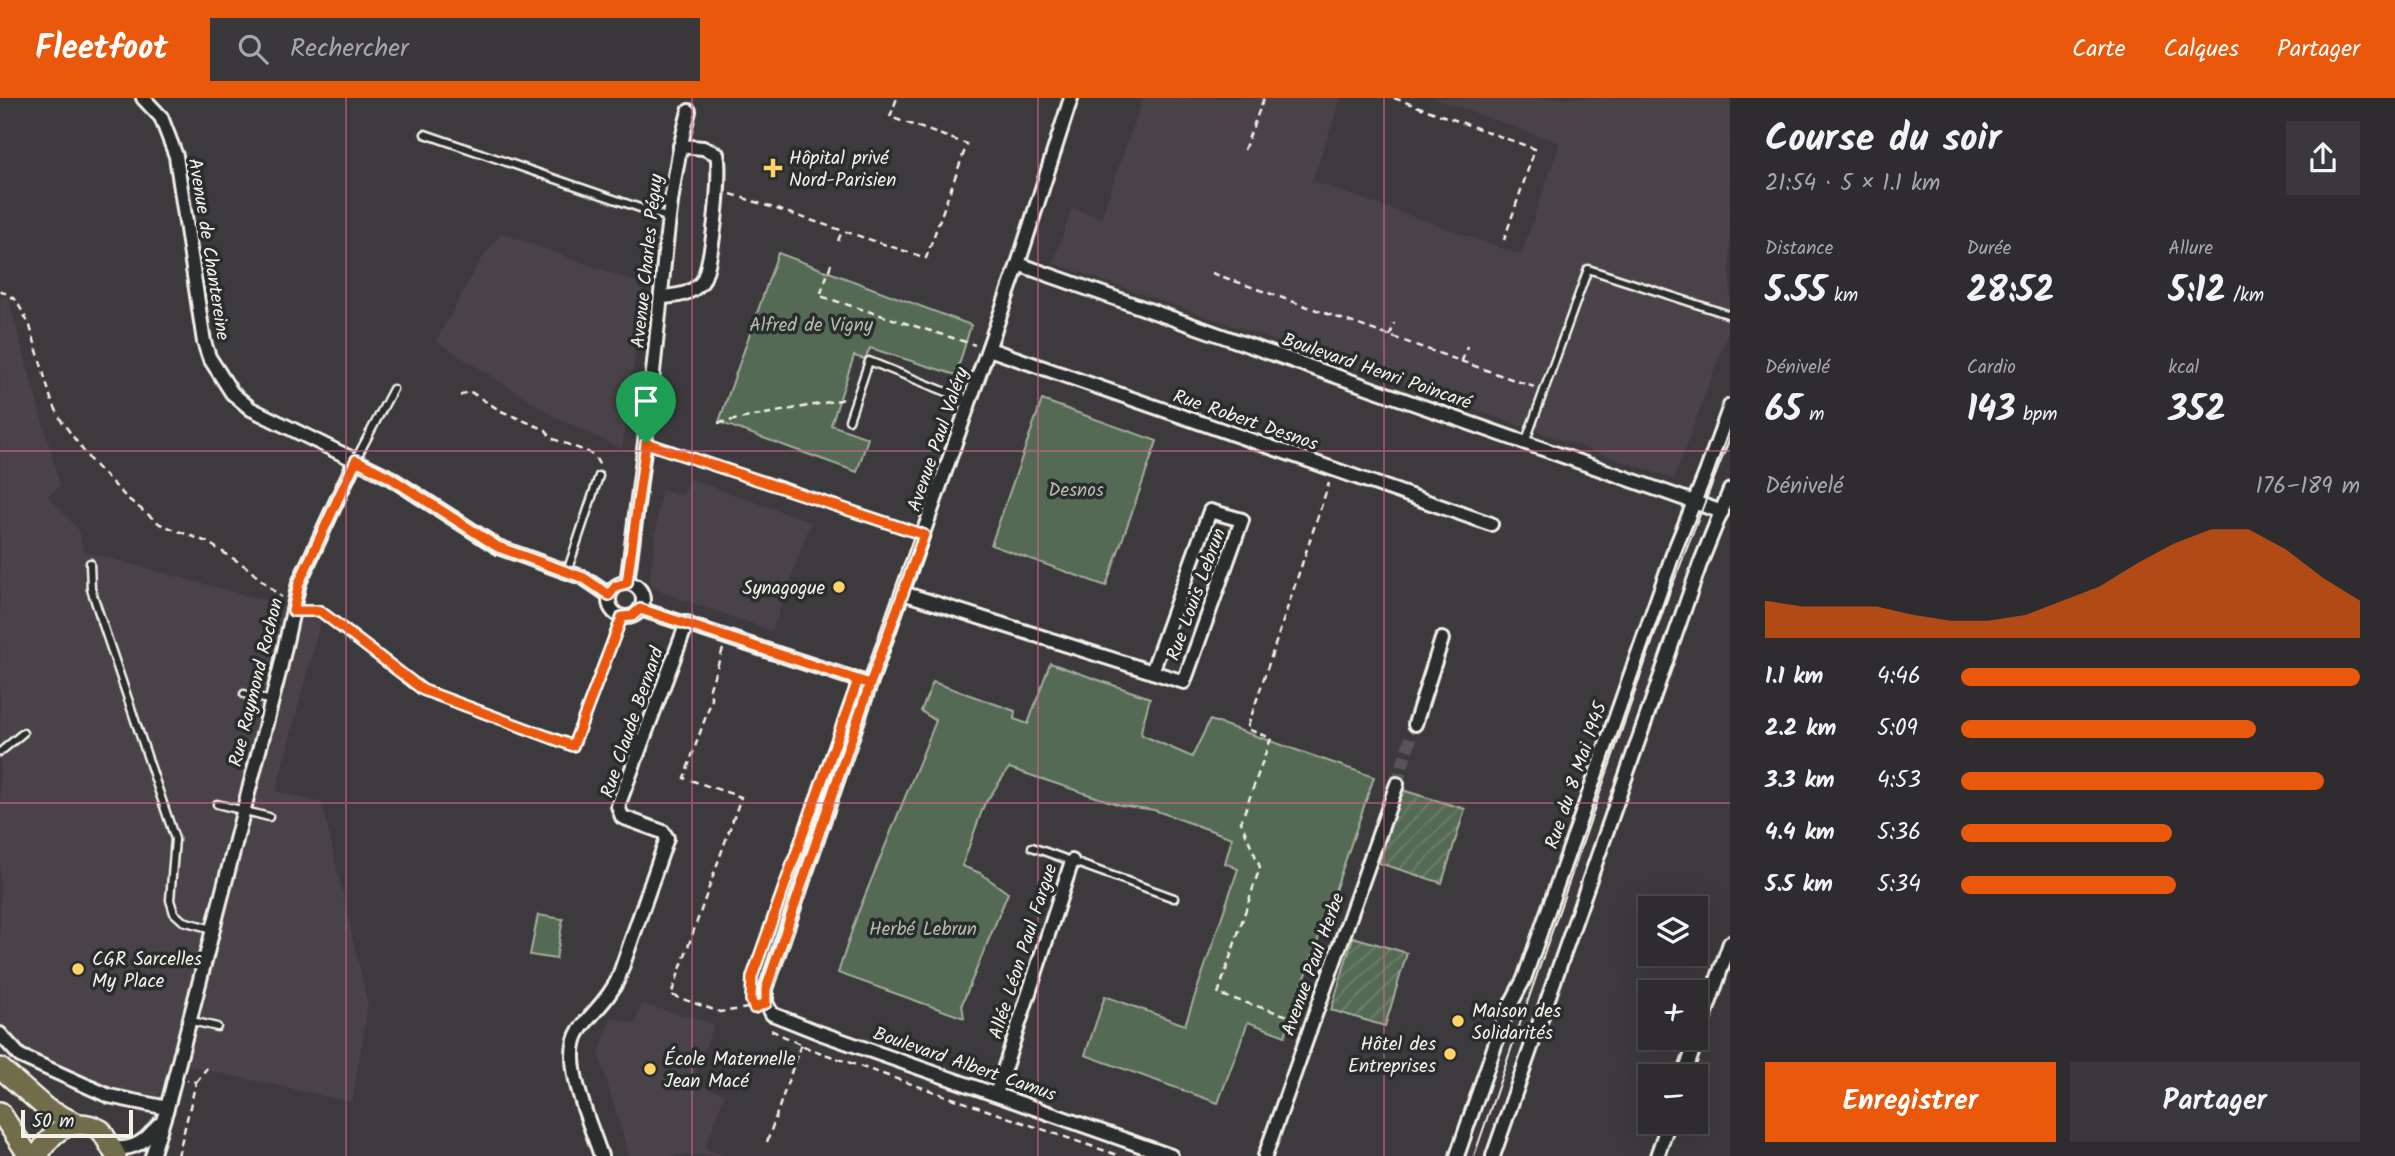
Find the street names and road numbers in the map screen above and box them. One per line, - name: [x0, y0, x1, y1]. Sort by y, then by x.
- street label: Avenue de Chantereine: [179, 156, 237, 343]
- street label: Avenue Charles Péguy: [624, 172, 672, 350]
- street label: Boulevard Henri Poincaré: [1277, 325, 1476, 419]
- street label: Avenue Paul Valéry: [900, 362, 978, 516]
- street label: Rue Robert Desnos: [1169, 382, 1322, 460]
- street label: Rue Louis Lebrun: [1159, 524, 1235, 665]
- street label: Rue Raymond Rochon: [221, 595, 292, 770]
- street label: Rue Claude Bernard: [593, 643, 673, 802]
- street label: Rue du 8 Mai 1945: [1538, 696, 1617, 853]
- street label: Allée Léon Paul Fargue: [981, 860, 1067, 1043]
- street label: Avenue Paul Herbe: [1274, 889, 1354, 1040]
- street label: Boulevard Albert Camus: [869, 1019, 1060, 1110]

